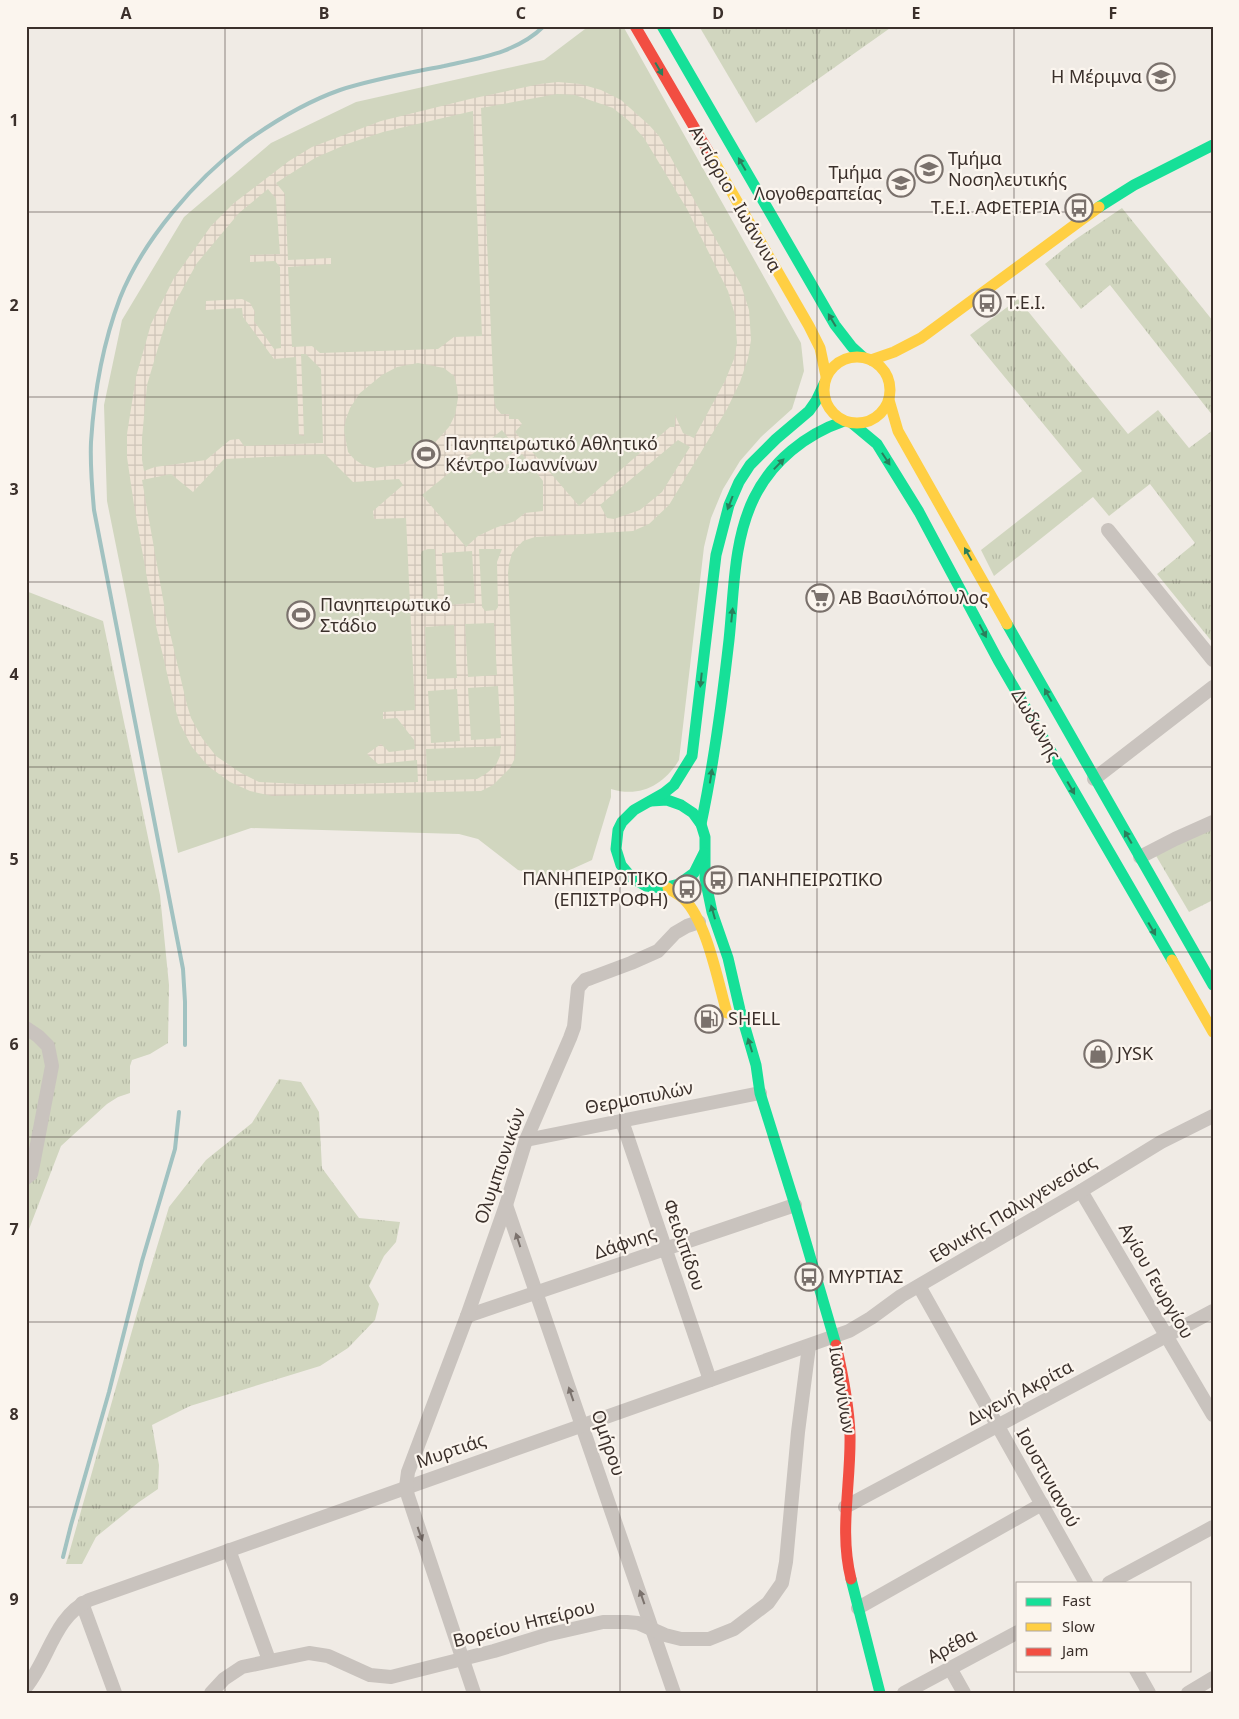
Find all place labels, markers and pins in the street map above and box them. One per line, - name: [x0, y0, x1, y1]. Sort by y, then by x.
- school or university icon: Η Μέριμνα: [1146, 62, 1176, 92]
- place label: Η Μέριμνα: [1051, 64, 1142, 88]
- place label: Τμήμα Νοσηλευτικής: [948, 146, 1067, 191]
- school or university icon: Τμήμα Νοσηλευτικής: [914, 154, 944, 184]
- place label: Τμήμα Λογοθεραπείας: [754, 160, 882, 205]
- school or university icon: Τμήμα Λογοθεραπείας: [886, 168, 916, 198]
- bus stop icon: Τ.Ε.Ι. ΑΦΕΤΕΡΙΑ: [1064, 193, 1094, 223]
- place label: Τ.Ε.Ι. ΑΦΕΤΕΡΙΑ: [931, 195, 1060, 219]
- bus stop icon: Τ.Ε.Ι.: [972, 288, 1002, 318]
- place label: Τ.Ε.Ι.: [1006, 290, 1046, 314]
- place label: Πανηπειρωτικό Αθλητικό Κέντρο Ιωαννίνων: [445, 431, 658, 476]
- sports icon: Πανηπειρωτικό Αθλητικό Κέντρο Ιωαννίνων: [411, 439, 441, 469]
- supermarket icon: ΑΒ Βασιλόπουλος: [805, 583, 835, 613]
- place label: ΑΒ Βασιλόπουλος: [839, 585, 988, 609]
- place label: Πανηπειρωτικό Στάδιο: [320, 592, 451, 637]
- sports icon: Πανηπειρωτικό Στάδιο: [286, 600, 316, 630]
- bus stop icon: ΠΑΝΗΠΕΙΡΩΤΙΚΟ: [703, 865, 733, 895]
- place label: ΠΑΝΗΠΕΙΡΩΤΙΚΟ (ΕΠΙΣΤΡΟΦΗ): [522, 866, 668, 911]
- place label: ΠΑΝΗΠΕΙΡΩΤΙΚΟ: [737, 867, 883, 891]
- bus stop icon: ΠΑΝΗΠΕΙΡΩΤΙΚΟ (ΕΠΙΣΤΡΟΦΗ): [672, 874, 702, 904]
- fuel station icon: SHELL: [694, 1004, 724, 1034]
- place label: SHELL: [728, 1006, 780, 1030]
- shop icon: JYSK: [1083, 1039, 1113, 1069]
- place label: JYSK: [1115, 1041, 1154, 1065]
- bus stop icon: ΜΥΡΤΙΑΣ: [794, 1262, 824, 1292]
- place label: ΜΥΡΤΙΑΣ: [828, 1264, 903, 1288]

